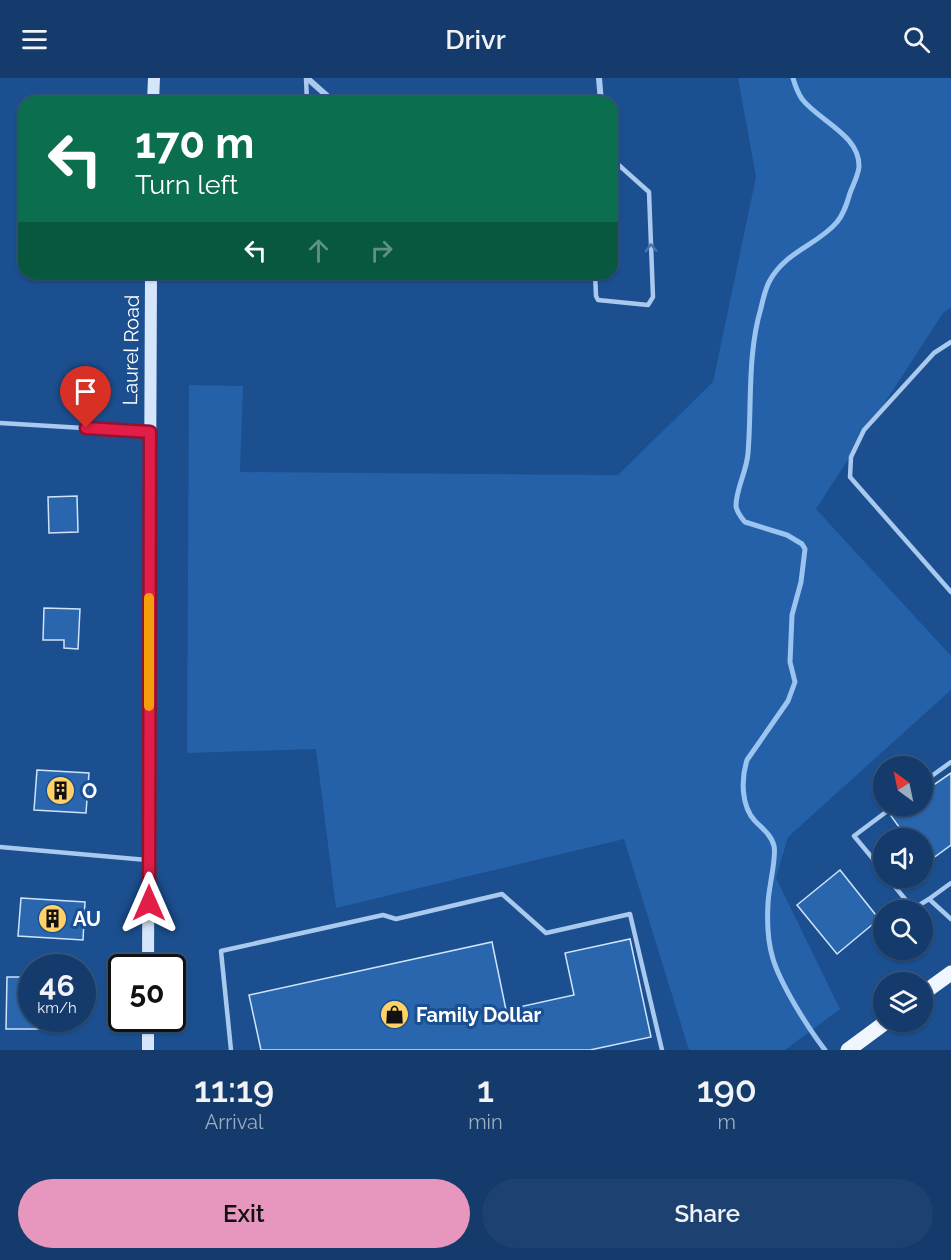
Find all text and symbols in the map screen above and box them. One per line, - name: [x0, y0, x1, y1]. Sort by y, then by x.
- icon: menu: [18, 23, 51, 56]
- icon: search: [900, 23, 933, 56]
- text: Drivr: [445, 24, 506, 55]
- text: 170 m: [135, 119, 254, 168]
- icon: left: [36, 120, 114, 198]
- text: Turn left: [135, 169, 238, 200]
- icon: left: [239, 234, 272, 267]
- icon: ahead: [302, 234, 335, 267]
- icon: right: [365, 234, 398, 267]
- one-way arrow: [645, 243, 657, 252]
- street label: Laurel Road: [118, 294, 144, 406]
- pin: [60, 366, 111, 428]
- icon: arrive: [69, 375, 102, 408]
- north arrow: [873, 756, 933, 816]
- map controls: [873, 756, 933, 1032]
- building icon: O: [45, 775, 77, 807]
- place label: O: [82, 779, 97, 803]
- button: sound: [873, 828, 933, 888]
- position arrow: [117, 871, 181, 935]
- button: search: [873, 900, 933, 960]
- building icon: AU: [36, 903, 68, 935]
- place label: AU: [73, 907, 101, 931]
- speed limit sign: 50: [108, 954, 186, 1032]
- text: 46: [39, 968, 75, 1003]
- button: layers: [873, 972, 933, 1032]
- text: km/h: [37, 999, 77, 1017]
- shop icon: Family Dollar: [379, 999, 411, 1031]
- place label: Family Dollar: [416, 1003, 542, 1027]
- text: 11:19: [194, 1068, 274, 1110]
- text: 1: [477, 1068, 494, 1110]
- text: 190: [697, 1068, 757, 1110]
- text: Arrival: [205, 1110, 263, 1134]
- text: min: [468, 1110, 503, 1134]
- text: m: [718, 1110, 736, 1134]
- button: Exit: [18, 1179, 470, 1248]
- button: Share: [482, 1179, 933, 1248]

